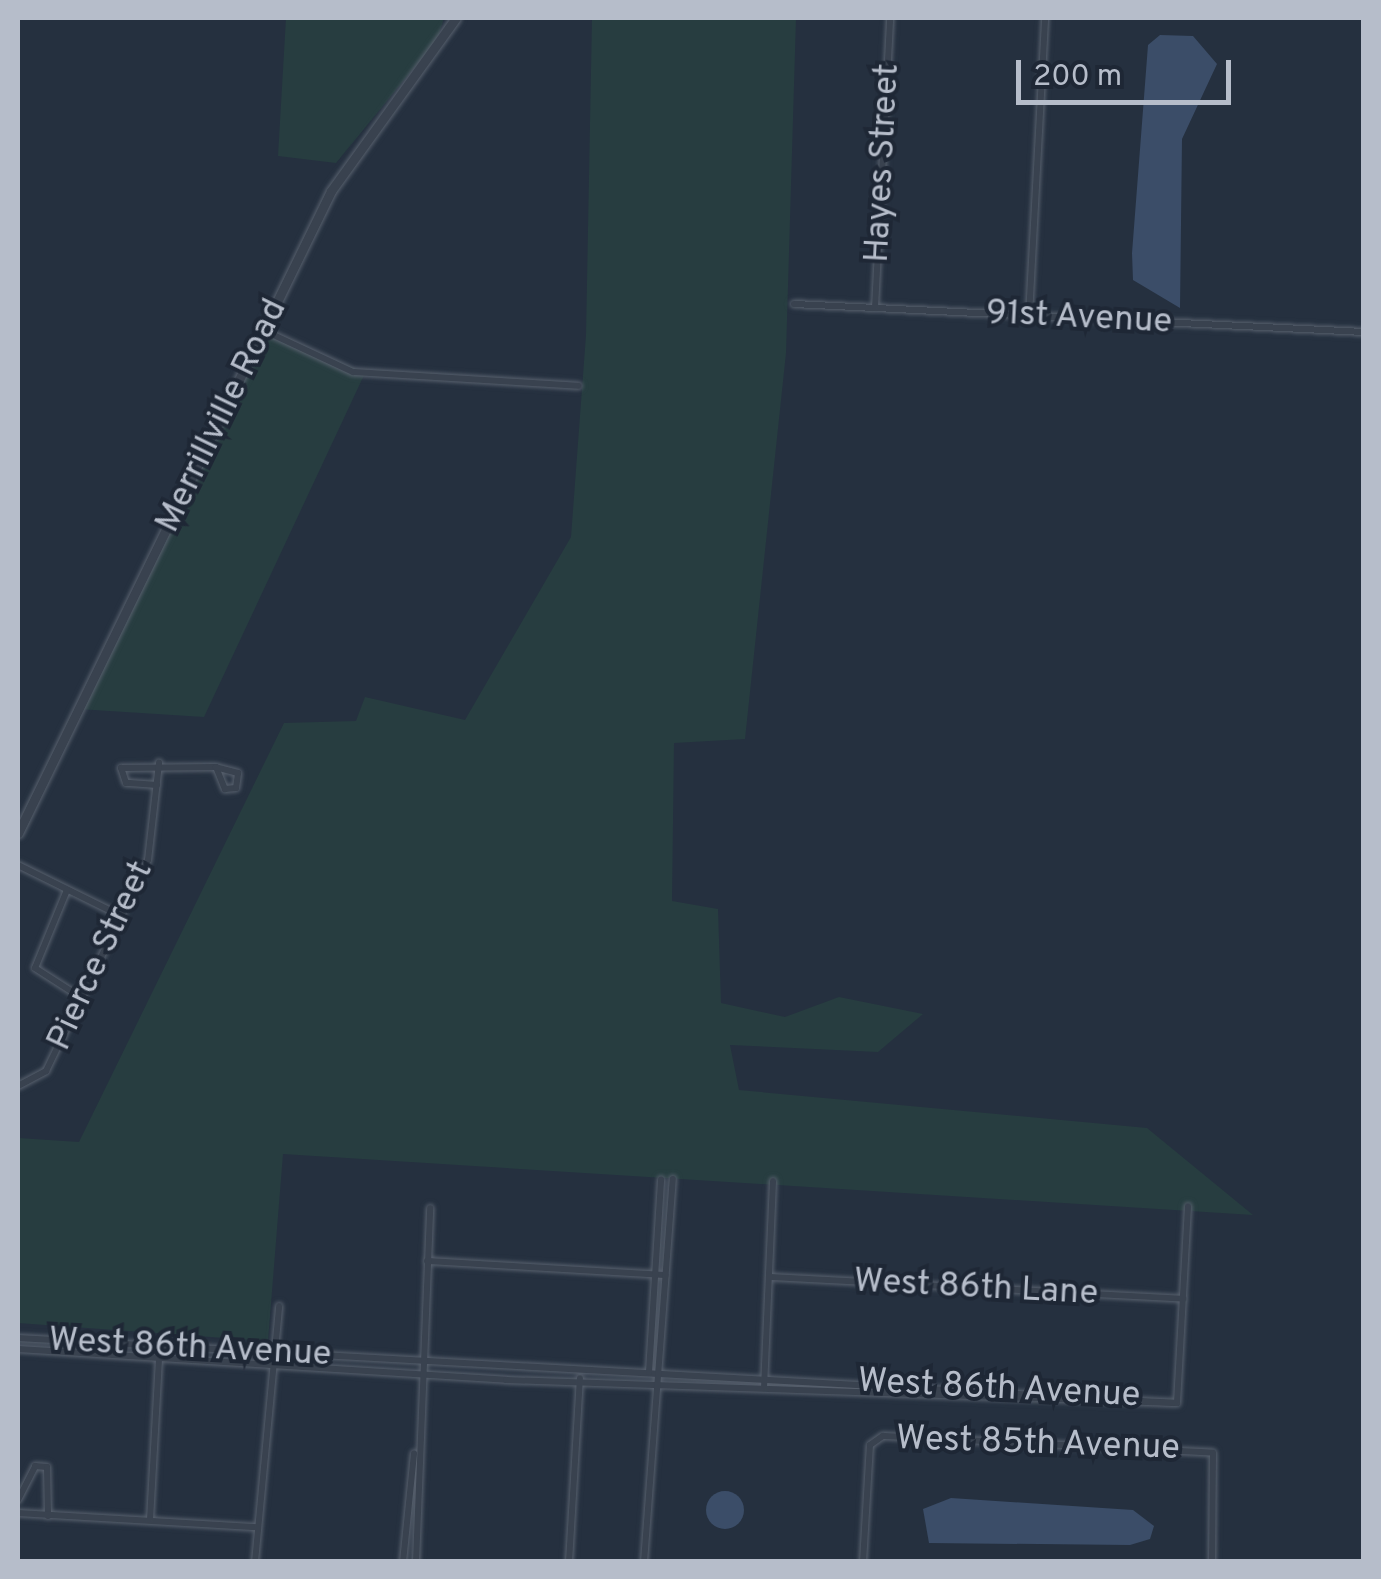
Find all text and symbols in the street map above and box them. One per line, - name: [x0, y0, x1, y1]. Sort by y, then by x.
- scale bar: [1021, 40, 1236, 102]
- text: 200 m: [1033, 59, 1122, 96]
- street label: Hayes Street: [857, 62, 909, 264]
- street label: Merrillville Road: [147, 292, 297, 540]
- street label: 91st Avenue: [984, 292, 1174, 344]
- street label: Pierce Street: [39, 855, 163, 1057]
- street label: West 86th Lane: [853, 1261, 1099, 1315]
- street label: West 86th Avenue: [47, 1320, 333, 1376]
- street label: West 86th Avenue: [856, 1361, 1142, 1417]
- street label: West 85th Avenue: [895, 1418, 1181, 1470]

